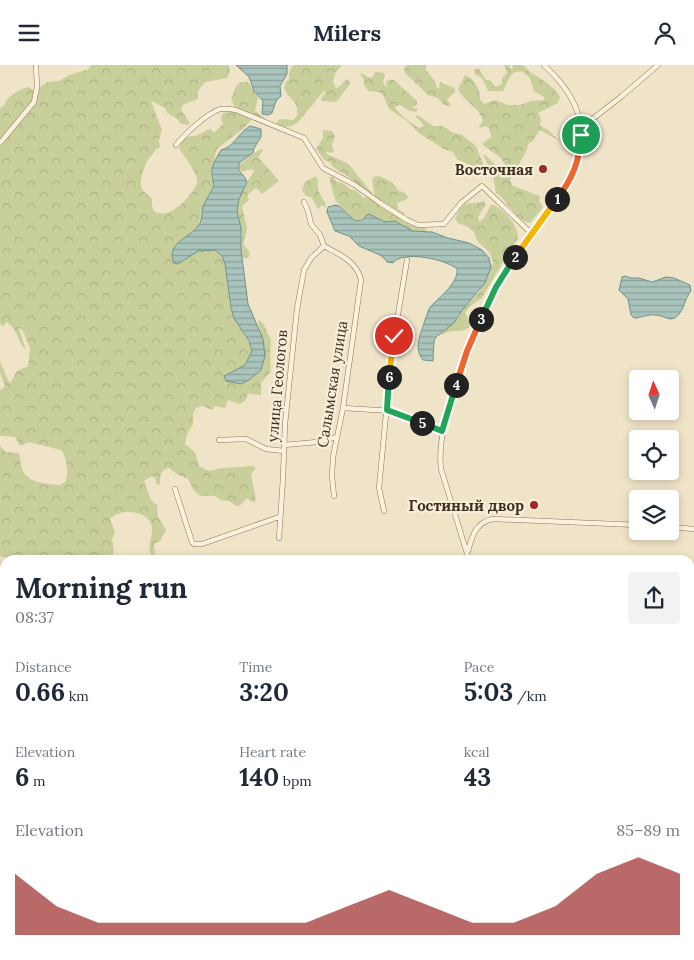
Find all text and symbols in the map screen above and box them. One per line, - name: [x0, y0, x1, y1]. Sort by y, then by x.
- icon: menu: [15, 19, 43, 47]
- text: Milers: [313, 19, 381, 47]
- icon: person: [651, 19, 679, 47]
- pin: [560, 114, 602, 156]
- icon: arrive: [567, 121, 595, 149]
- place label: Восточная: [455, 160, 533, 179]
- marker: Восточная: [537, 163, 549, 175]
- pin: 1: [544, 187, 570, 211]
- text: 1: [555, 190, 560, 208]
- pin: 2: [502, 245, 528, 269]
- text: 2: [512, 248, 519, 266]
- pin: 3: [468, 307, 494, 331]
- text: 3: [478, 310, 485, 328]
- pin: [373, 315, 415, 357]
- street label: Салымская улица: [313, 319, 351, 449]
- icon: check: [380, 322, 408, 350]
- street label: улица Геологов: [263, 329, 291, 443]
- pin: 6: [376, 365, 402, 389]
- text: 6: [385, 368, 394, 386]
- north arrow: [629, 370, 679, 420]
- map controls: [629, 370, 679, 540]
- pin: 4: [444, 373, 468, 397]
- text: 4: [453, 376, 460, 394]
- pin: 5: [410, 411, 434, 435]
- text: 5: [419, 414, 426, 432]
- button: locate: [629, 430, 679, 480]
- button: layers: [629, 490, 679, 540]
- place label: Гостиный двор: [409, 496, 524, 515]
- marker: Гостиный двор: [528, 499, 540, 511]
- text: Morning run: [15, 570, 187, 606]
- button: share: [628, 572, 680, 624]
- text: 08:37: [15, 607, 54, 627]
- text: Distance: [15, 658, 72, 676]
- text: Time: [239, 658, 272, 676]
- text: Pace: [464, 658, 494, 676]
- text: 0.66: [15, 676, 65, 708]
- text: 3:20: [239, 676, 289, 708]
- text: 5:03: [464, 676, 513, 708]
- text: km: [65, 687, 89, 705]
- text: /km: [513, 687, 547, 705]
- text: Elevation: [15, 743, 75, 761]
- text: Heart rate: [239, 743, 306, 761]
- text: kcal: [464, 743, 490, 761]
- text: 6: [15, 761, 29, 793]
- text: 140: [239, 761, 279, 793]
- text: 43: [464, 761, 491, 793]
- text: m: [29, 772, 46, 790]
- text: bpm: [279, 772, 312, 790]
- text: Elevation: [15, 820, 84, 840]
- text: 85–89 m: [616, 820, 680, 840]

